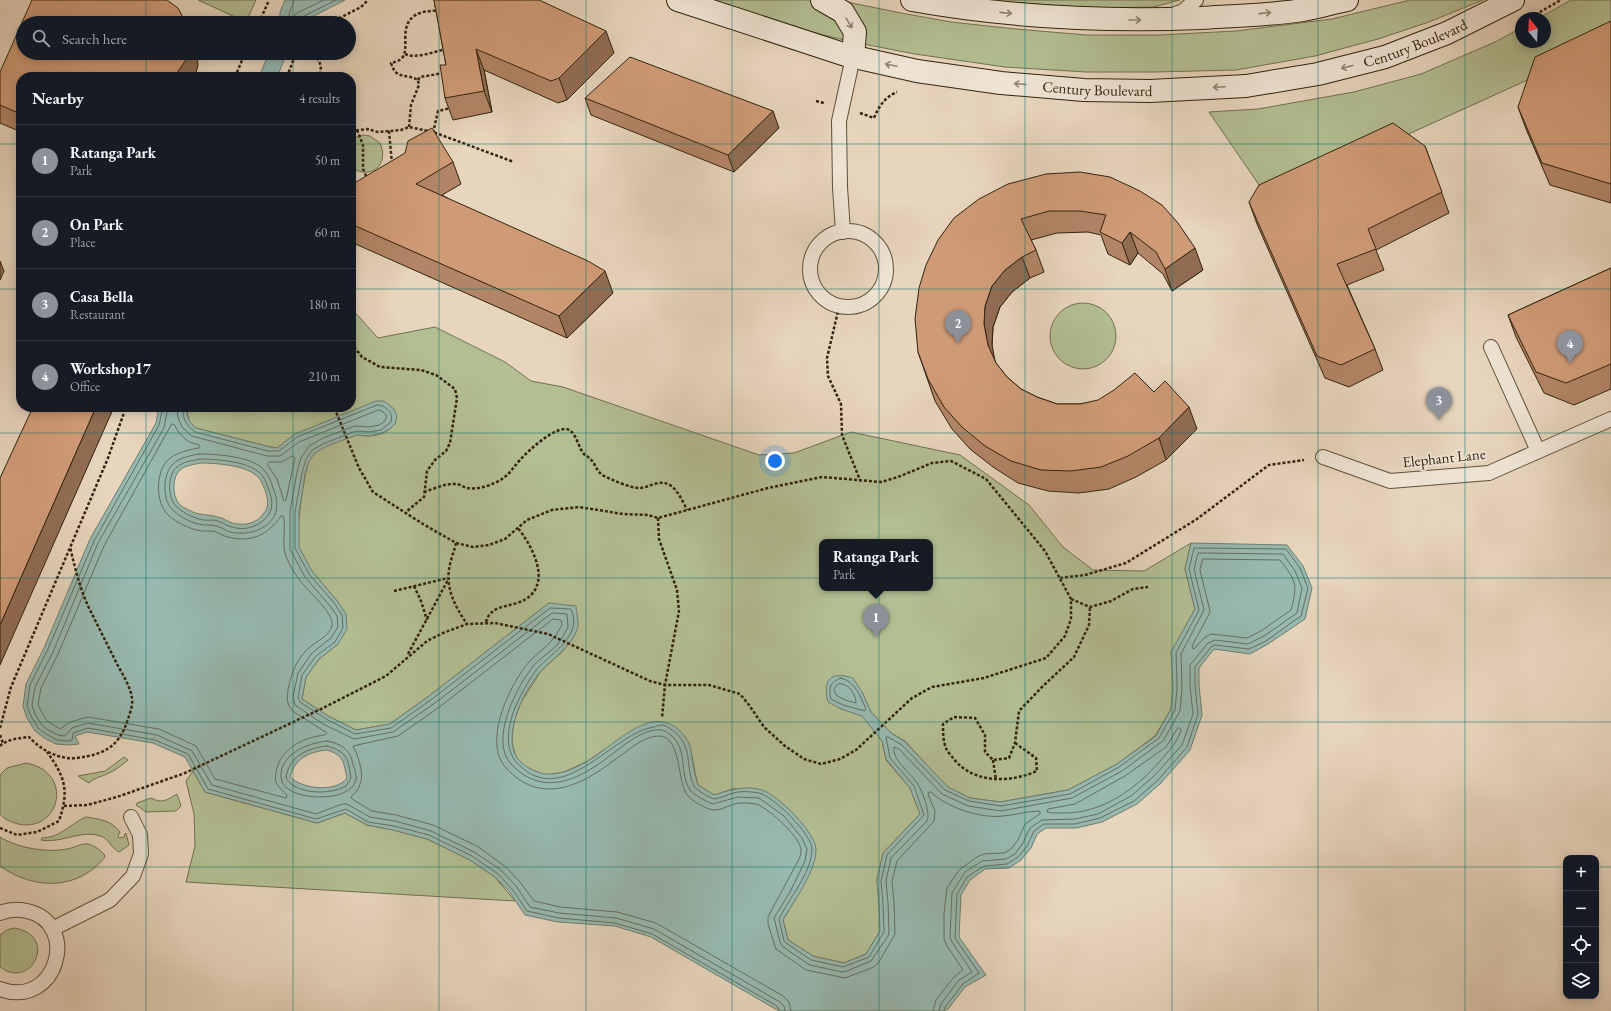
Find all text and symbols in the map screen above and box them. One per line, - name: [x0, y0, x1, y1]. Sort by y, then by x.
- one-way arrow: [999, 9, 1012, 17]
- one-way arrow: [1258, 10, 1271, 17]
- north arrow: [1515, 12, 1551, 48]
- street label: Century Boulevard: [1361, 14, 1471, 71]
- search box: [16, 16, 356, 60]
- one-way arrow: [1128, 16, 1141, 24]
- one-way arrow: [846, 17, 854, 29]
- icon: search: [30, 27, 52, 49]
- text: Search here: [62, 29, 127, 48]
- one-way arrow: [885, 61, 898, 69]
- one-way arrow: [1341, 63, 1354, 71]
- street label: Century Boulevard: [1042, 77, 1153, 100]
- one-way arrow: [1014, 81, 1027, 88]
- one-way arrow: [1213, 83, 1226, 91]
- text: Nearby: [32, 87, 84, 109]
- text: 4 results: [299, 90, 340, 107]
- text: Ratanga Park: [70, 143, 156, 162]
- text: 1: [42, 152, 48, 169]
- text: 50 m: [315, 152, 340, 169]
- text: Park: [70, 162, 92, 179]
- text: On Park: [70, 215, 123, 234]
- text: 2: [42, 224, 48, 241]
- text: 60 m: [315, 224, 340, 241]
- text: Place: [70, 234, 96, 251]
- text: Casa Bella: [70, 287, 133, 306]
- text: 3: [42, 296, 48, 313]
- text: 180 m: [309, 296, 340, 313]
- text: Restaurant: [70, 306, 125, 323]
- pin: 2: [945, 310, 971, 343]
- pin: 4: [1557, 330, 1583, 363]
- text: Workshop17: [70, 359, 151, 378]
- text: 4: [42, 368, 48, 385]
- text: 210 m: [309, 368, 340, 385]
- text: Office: [70, 378, 100, 395]
- pin: 3: [1426, 387, 1452, 420]
- street label: Elephant Lane: [1402, 444, 1487, 471]
- your location: [765, 451, 785, 471]
- popup: [819, 539, 933, 591]
- text: Ratanga Park: [833, 547, 919, 566]
- text: Park: [833, 566, 855, 583]
- pin: 1: [863, 604, 889, 637]
- map controls: [1563, 855, 1599, 999]
- button: +: [1563, 855, 1599, 891]
- button: −: [1563, 891, 1599, 927]
- button: locate: [1563, 927, 1599, 963]
- button: layers: [1563, 963, 1599, 999]

